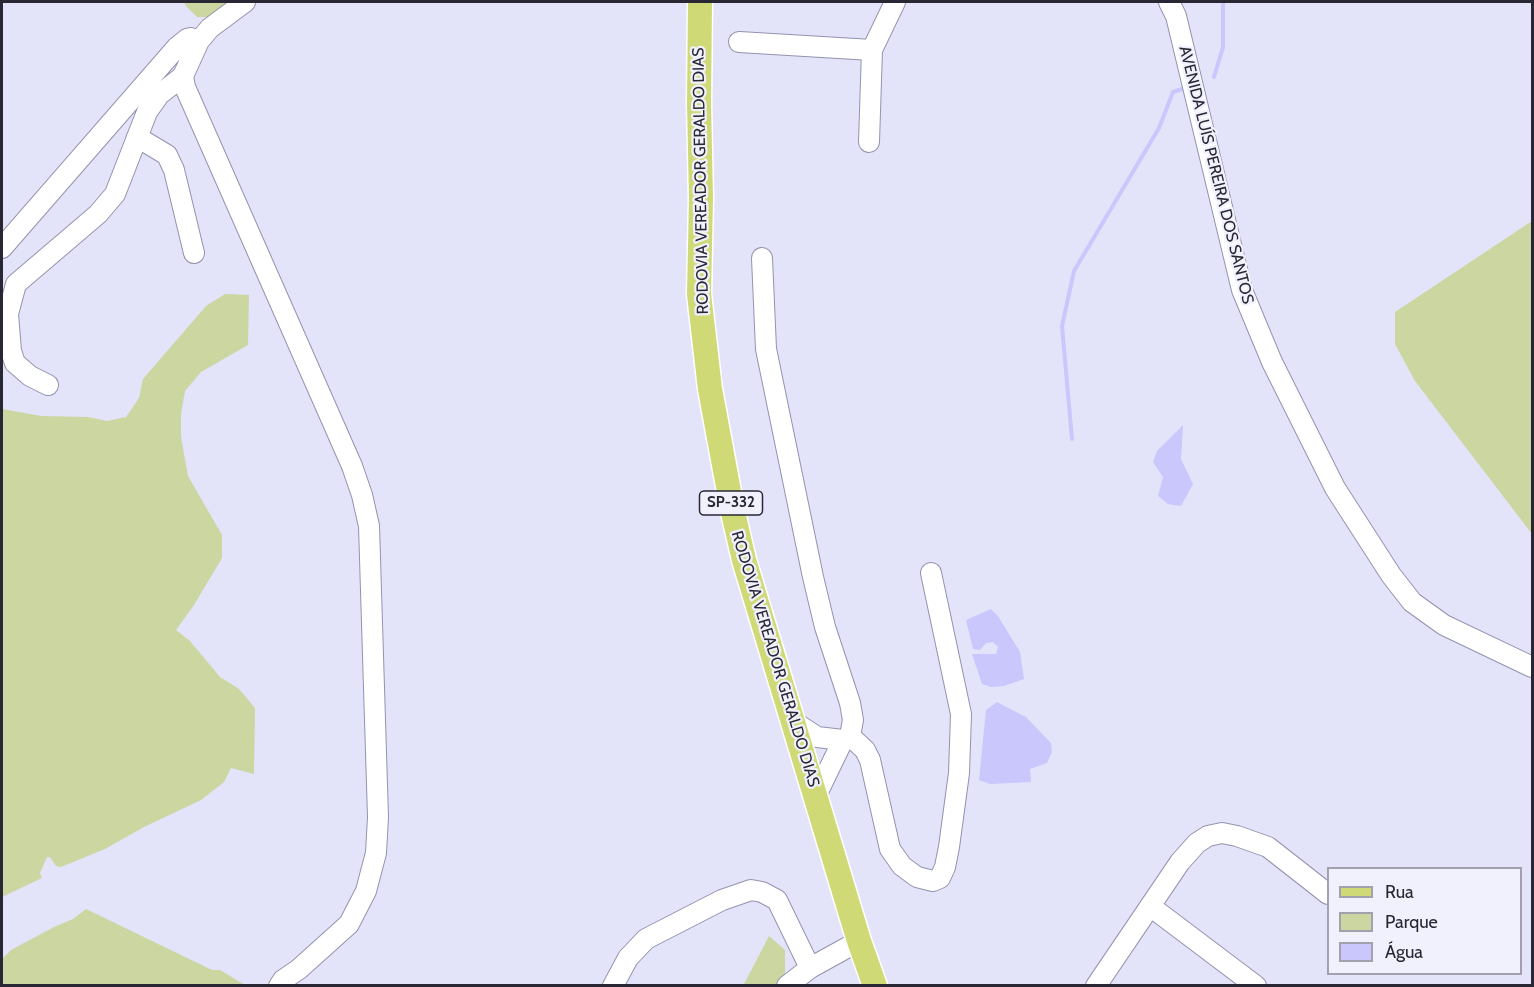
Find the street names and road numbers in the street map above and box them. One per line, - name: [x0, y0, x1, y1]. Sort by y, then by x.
- street label: AVENIDA LUÍS PEREIRA DOS SANTOS: [1175, 44, 1257, 306]
- street label: RODOVIA VEREADOR GERALDO DIAS: [689, 47, 713, 315]
- road number: SP-332: [700, 491, 762, 515]
- street label: RODOVIA VEREADOR GERALDO DIAS: [727, 529, 823, 789]

